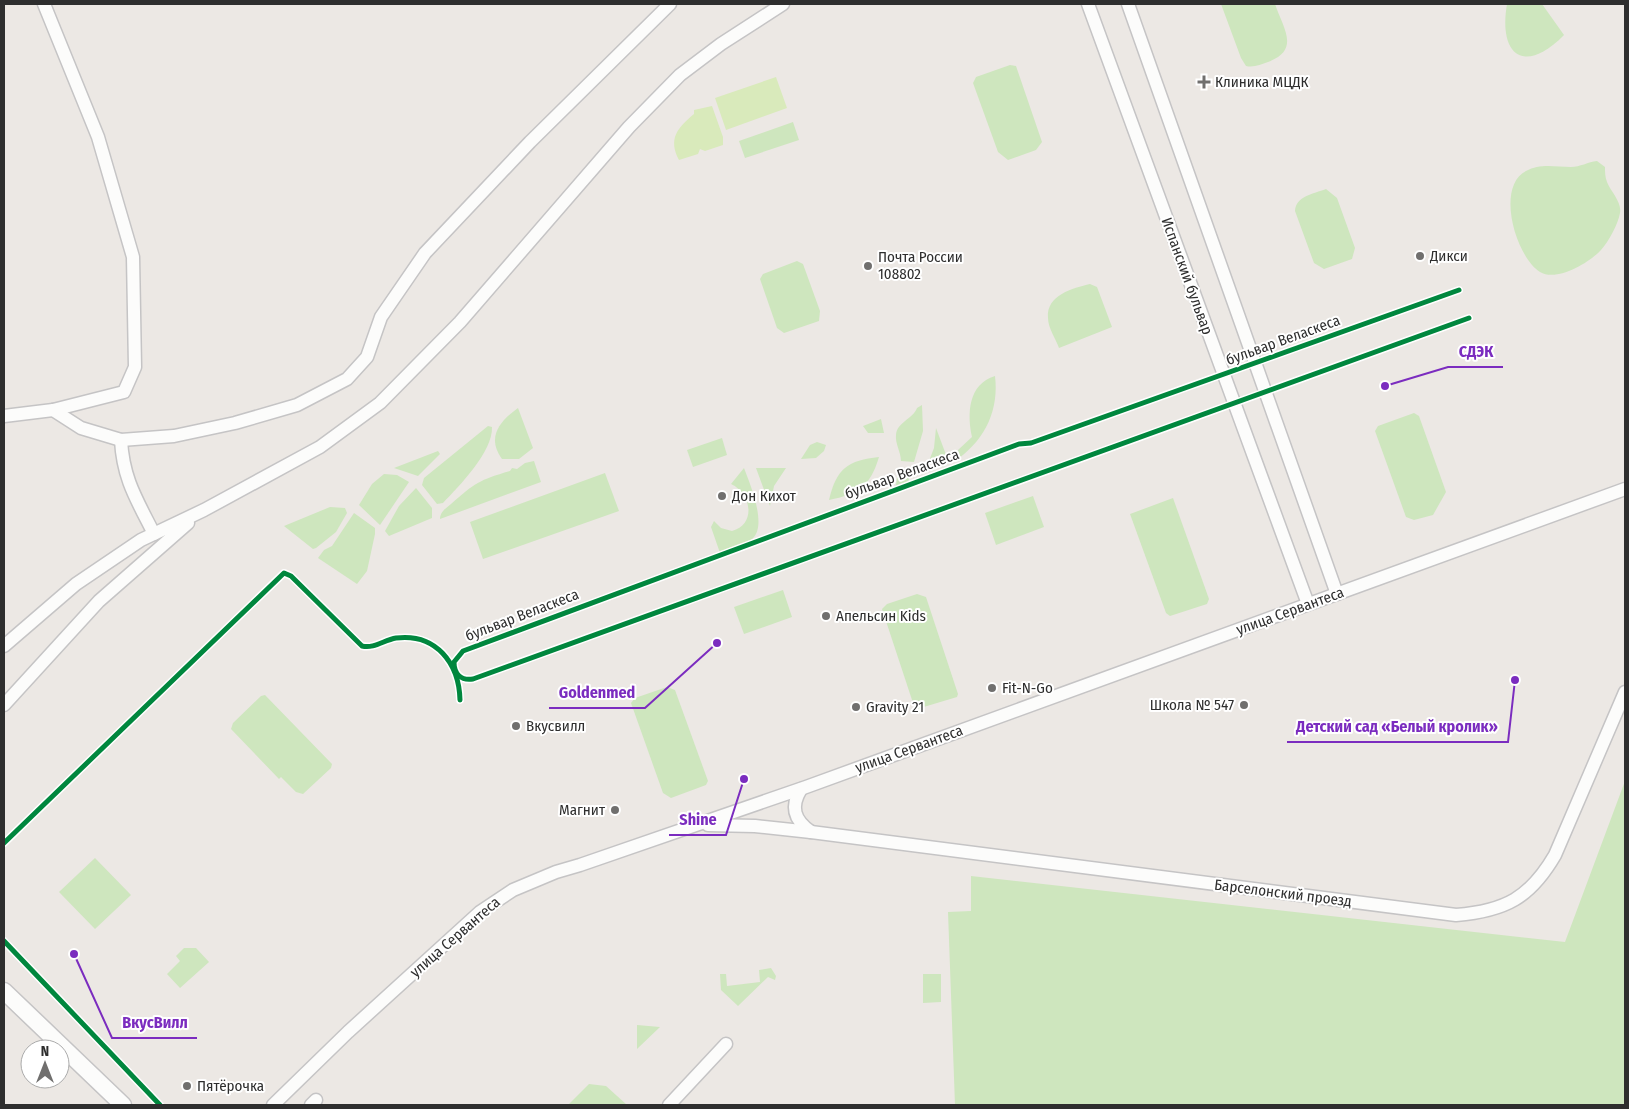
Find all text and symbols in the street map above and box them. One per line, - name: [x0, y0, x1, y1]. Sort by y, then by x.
- place label: Клиника МЦДК: [1215, 73, 1309, 91]
- marker: Клиника МЦДК: [1197, 75, 1211, 89]
- street label: Испанский бульвар: [1157, 215, 1217, 337]
- place label: Дикси: [1429, 247, 1468, 265]
- place label: Почта России 108802: [878, 248, 963, 283]
- marker: Дикси: [1414, 250, 1426, 262]
- marker: Почта России 108802: [862, 260, 874, 272]
- street label: бульвар Веласкеса: [1224, 311, 1342, 369]
- callout: СДЭК: [1448, 336, 1503, 367]
- text: СДЭК: [1459, 342, 1494, 361]
- street label: бульвар Веласкеса: [843, 445, 961, 503]
- place label: Дон Кихот: [731, 487, 797, 505]
- marker: Дон Кихот: [716, 490, 728, 502]
- street label: улица Сервантеса: [1234, 583, 1346, 639]
- street label: бульвар Веласкеса: [463, 585, 581, 645]
- place label: Апельсин Kids: [836, 607, 926, 625]
- marker: Апельсин Kids: [820, 610, 832, 622]
- callout: Goldenmed: [549, 677, 645, 708]
- place label: Fit-N-Go: [1002, 679, 1053, 697]
- marker: Fit-N-Go: [986, 682, 998, 694]
- text: Goldenmed: [559, 683, 635, 702]
- place label: Школа № 547: [1150, 696, 1234, 714]
- place label: Gravity 21: [866, 698, 924, 716]
- marker: Школа № 547: [1238, 699, 1250, 711]
- marker: Gravity 21: [850, 701, 862, 713]
- callout: Детский сад «Белый кролик»: [1287, 711, 1508, 742]
- place label: Вкусвилл: [526, 717, 585, 735]
- text: Детский сад «Белый кролик»: [1295, 717, 1498, 736]
- marker: Вкусвилл: [510, 720, 522, 732]
- street label: улица Сервантеса: [853, 721, 965, 777]
- place label: Магнит: [559, 801, 606, 819]
- marker: Магнит: [609, 804, 621, 816]
- callout: Shine: [669, 804, 726, 835]
- text: Shine: [679, 810, 717, 829]
- street label: Барселонский проезд: [1213, 876, 1353, 910]
- street label: улица Сервантеса: [406, 893, 504, 981]
- callout: ВкусВилл: [112, 1007, 197, 1038]
- text: ВкусВилл: [122, 1013, 188, 1032]
- north arrow: [20, 1039, 70, 1089]
- text: N: [41, 1043, 49, 1060]
- place label: Пятёрочка: [197, 1077, 264, 1095]
- marker: Пятёрочка: [181, 1080, 193, 1092]

